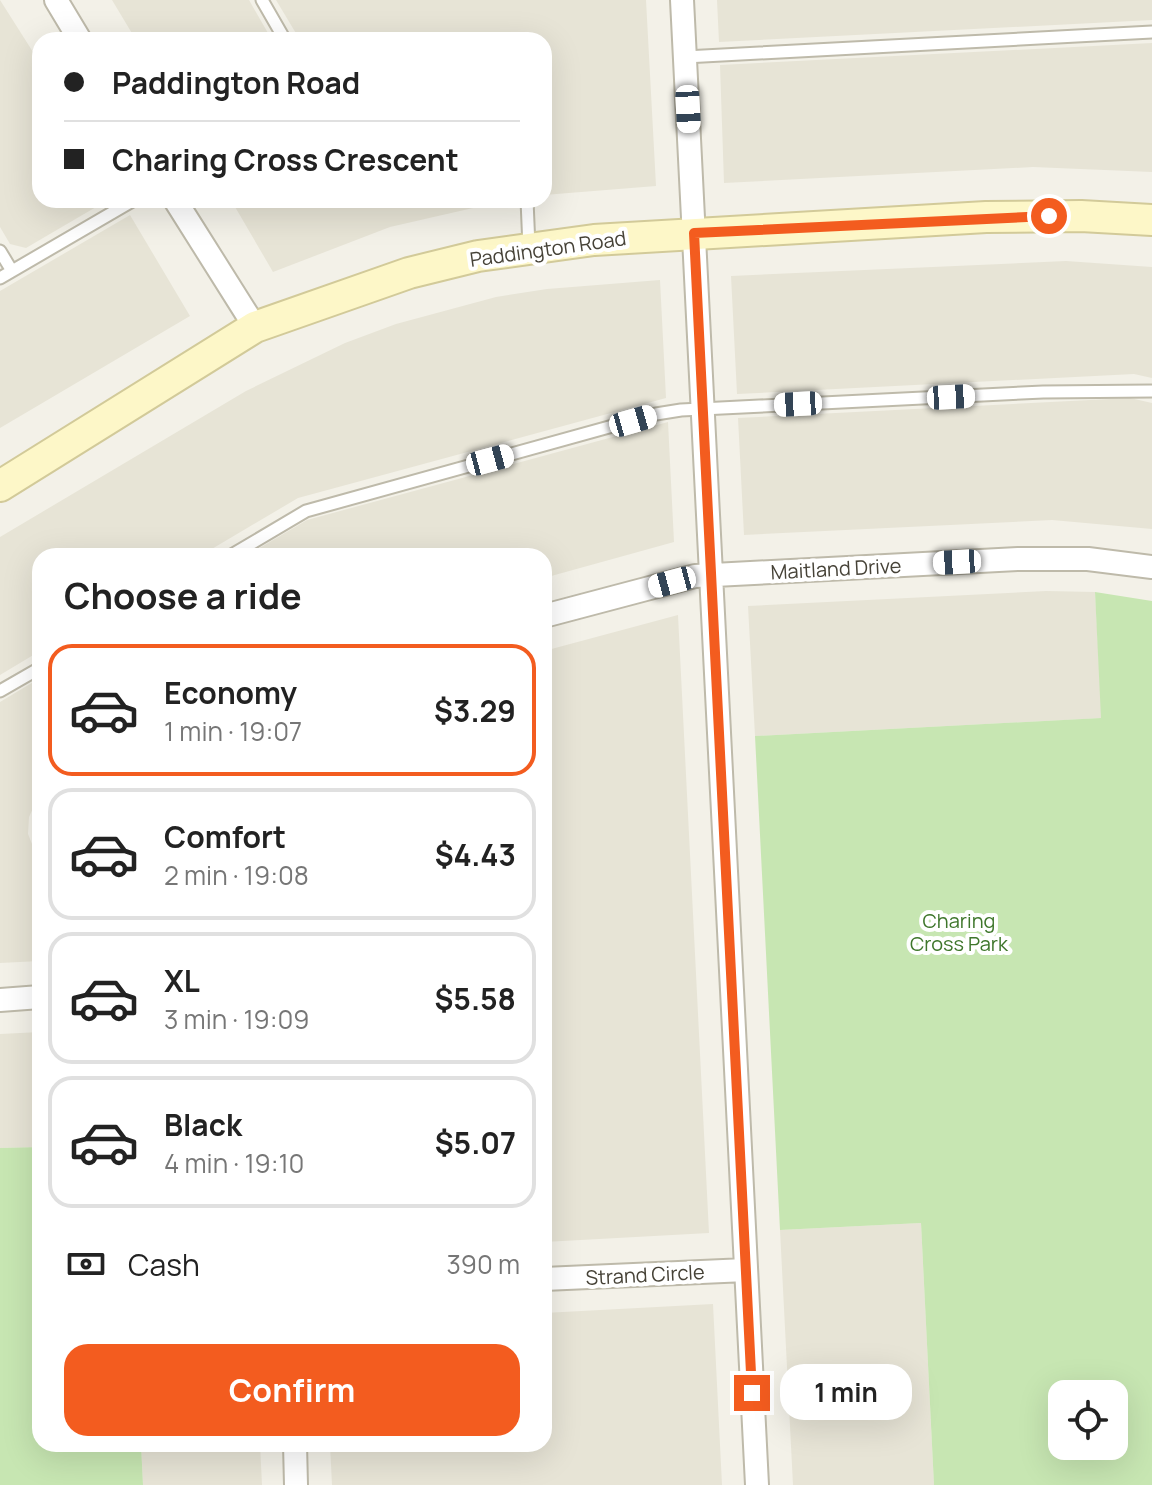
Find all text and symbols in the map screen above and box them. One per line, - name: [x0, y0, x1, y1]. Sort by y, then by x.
- text: Paddington Road: [112, 62, 360, 103]
- car: [675, 84, 701, 134]
- text: Charing Cross Crescent: [112, 139, 459, 180]
- route start: [1031, 198, 1067, 234]
- street label: Paddington Road: [468, 224, 628, 273]
- car: [926, 384, 976, 410]
- car: [773, 391, 823, 417]
- car: [607, 403, 659, 439]
- car: [464, 442, 516, 478]
- car: [932, 549, 982, 575]
- street label: Maitland Drive: [770, 552, 902, 585]
- car: [646, 564, 698, 600]
- text: Choose a ride: [64, 571, 302, 620]
- text: Economy: [164, 672, 297, 713]
- icon: car: [68, 674, 140, 746]
- text: $3.29: [434, 690, 516, 731]
- text: 1 min · 19:07: [164, 713, 302, 749]
- text: Comfort: [164, 816, 286, 857]
- icon: car: [68, 818, 140, 890]
- text: $4.43: [435, 834, 516, 875]
- text: 2 min · 19:08: [164, 857, 309, 893]
- park label: Charing Cross Park: [910, 907, 1009, 957]
- text: XL: [164, 960, 200, 1001]
- icon: car: [68, 962, 140, 1034]
- text: $5.58: [435, 978, 516, 1019]
- text: 3 min · 19:09: [164, 1001, 309, 1037]
- text: Black: [164, 1104, 242, 1145]
- icon: car: [68, 1106, 140, 1178]
- text: $5.07: [435, 1122, 516, 1163]
- text: 4 min · 19:10: [164, 1145, 304, 1181]
- icon: cash: [64, 1242, 108, 1286]
- text: Cash: [128, 1244, 200, 1285]
- text: 390 m: [446, 1246, 520, 1282]
- street label: Strand Circle: [585, 1258, 705, 1291]
- button: Confirm: [64, 1344, 520, 1436]
- callout: 1 min: [780, 1365, 912, 1421]
- text: 1 min: [814, 1374, 878, 1410]
- route end: [734, 1375, 770, 1411]
- map controls: [1048, 1380, 1128, 1460]
- button: locate: [1048, 1380, 1128, 1460]

